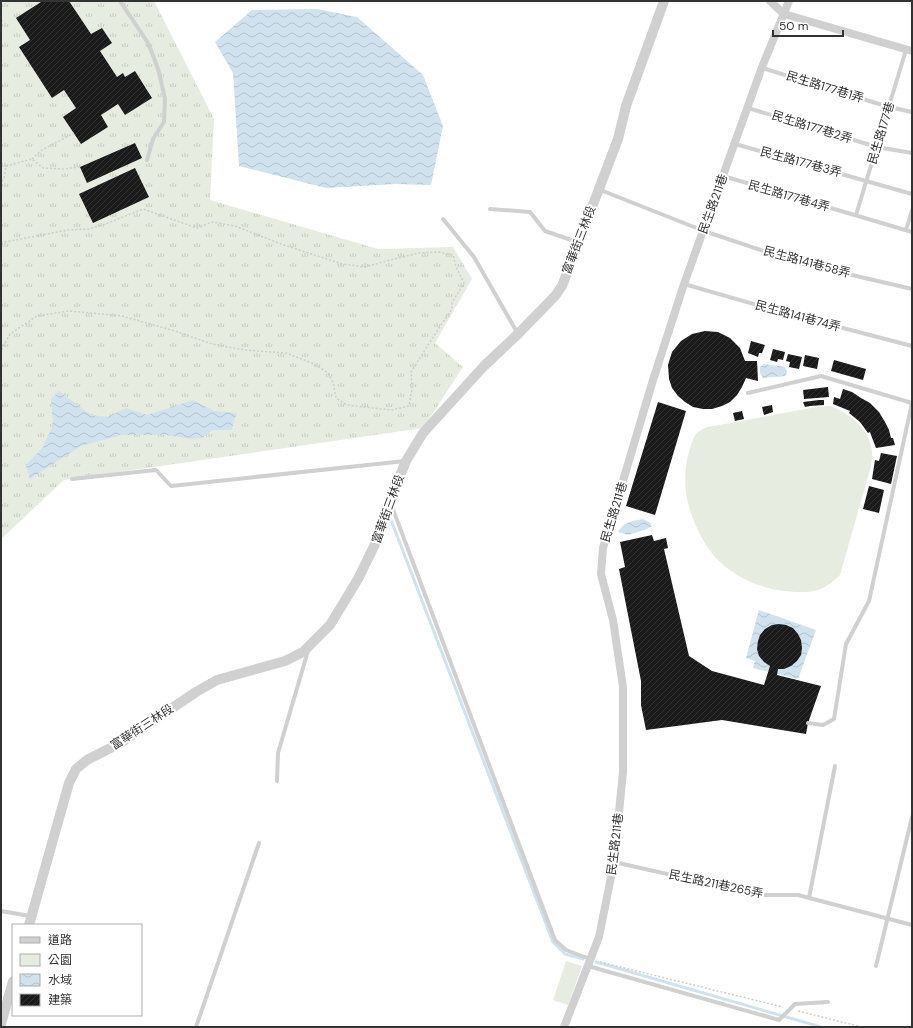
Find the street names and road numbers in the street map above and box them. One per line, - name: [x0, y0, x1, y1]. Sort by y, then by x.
- street label: 民生路177巷1弄: [784, 68, 866, 106]
- street label: 民生路177巷: [864, 100, 898, 166]
- street label: 民生路177巷2弄: [770, 107, 854, 147]
- street label: 民生路177巷3弄: [759, 143, 843, 181]
- street label: 民生路211巷: [695, 172, 731, 236]
- street label: 民生路177巷4弄: [746, 177, 832, 215]
- street label: 富華街三林段: [559, 204, 599, 276]
- street label: 民生路141巷58弄: [762, 243, 852, 281]
- street label: 民生路141巷74弄: [754, 297, 842, 335]
- street label: 富華街三林段: [368, 472, 408, 546]
- street label: 民生路211巷: [597, 480, 631, 544]
- street label: 富華街三林段: [107, 701, 177, 753]
- street label: 民生路211巷: [603, 812, 627, 876]
- street label: 民生路211巷265弄: [667, 866, 765, 902]

